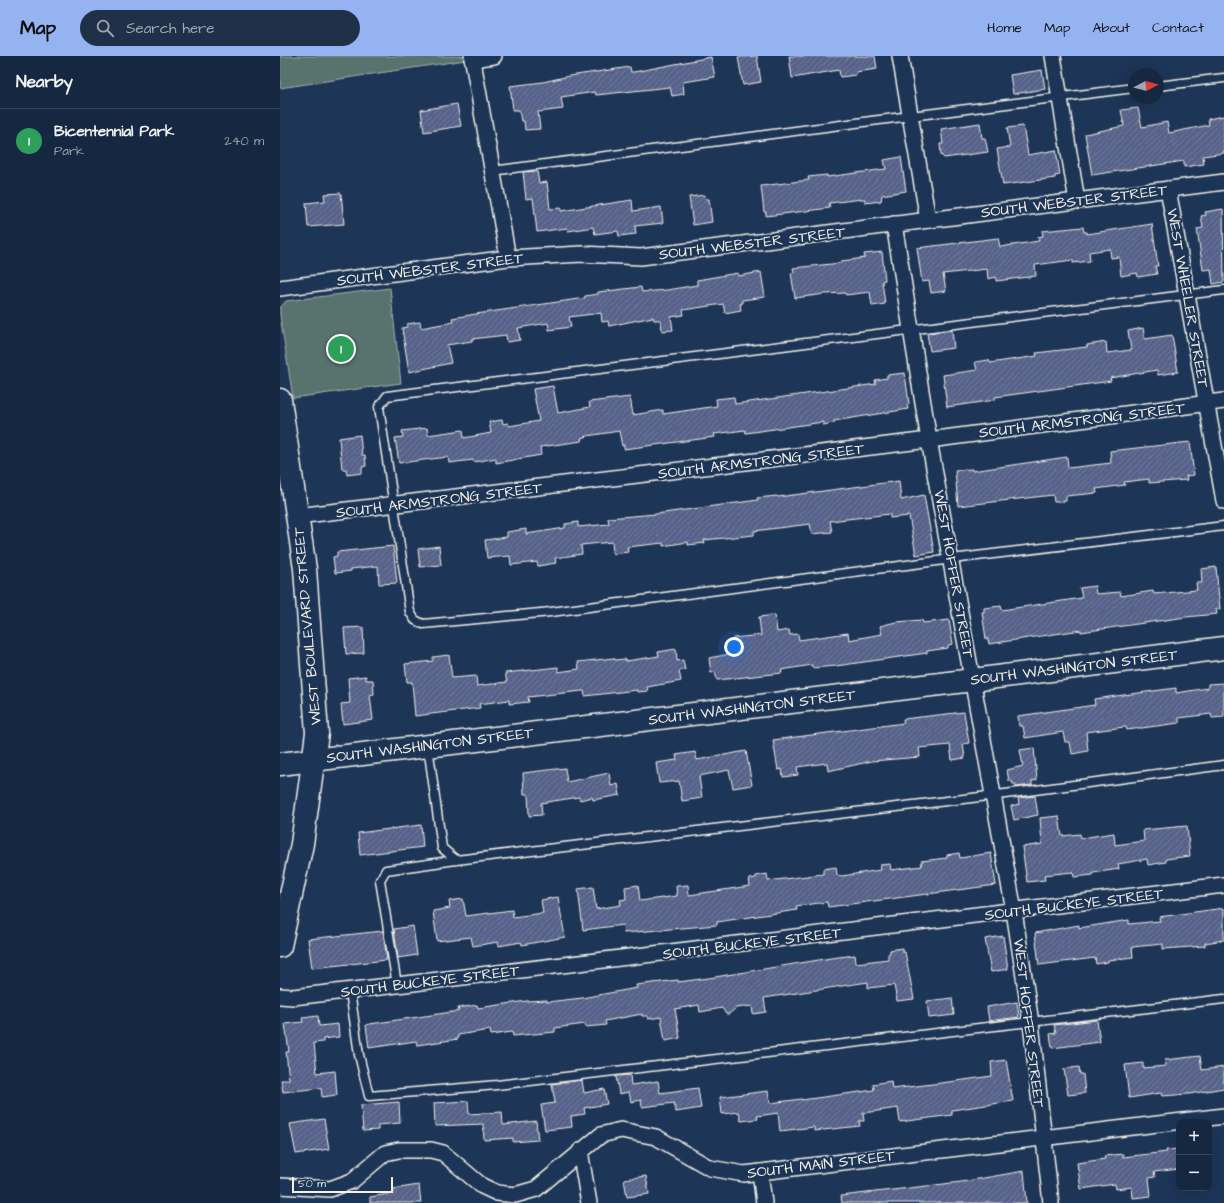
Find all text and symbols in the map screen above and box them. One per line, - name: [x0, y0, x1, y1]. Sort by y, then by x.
- search box: [80, 10, 360, 46]
- text: Map: [20, 15, 56, 42]
- icon: search: [94, 17, 116, 39]
- text: Search here: [126, 18, 215, 39]
- text: Home: [987, 18, 1022, 38]
- text: Map: [1044, 18, 1070, 38]
- text: About: [1092, 18, 1130, 38]
- text: Contact: [1152, 18, 1204, 38]
- north arrow: [1128, 68, 1164, 104]
- text: Nearby: [16, 70, 73, 94]
- text: Bicentennial Park: [54, 121, 174, 142]
- text: 1: [28, 132, 30, 150]
- text: 240 m: [224, 132, 264, 150]
- text: Park: [54, 142, 84, 160]
- street label: SOUTH WEBSTER STREET: [980, 180, 1169, 223]
- street label: WEST WHEELER STREET: [1161, 207, 1214, 390]
- street label: SOUTH WEBSTER STREET: [658, 222, 847, 265]
- street label: SOUTH WEBSTER STREET: [336, 248, 525, 291]
- pin: 1: [328, 334, 354, 364]
- street label: SOUTH ARMSTRONG STREET: [978, 397, 1187, 444]
- street label: SOUTH ARMSTRONG STREET: [657, 438, 866, 485]
- street label: SOUTH ARMSTRONG STREET: [335, 477, 544, 524]
- street label: WEST HOFFER STREET: [928, 488, 979, 660]
- street label: WEST BOULEVARD STREET: [288, 525, 327, 726]
- your location: [724, 637, 744, 657]
- street label: SOUTH WASHINGTON STREET: [969, 644, 1180, 691]
- street label: SOUTH WASHINGTON STREET: [647, 684, 858, 731]
- street label: SOUTH WASHINGTON STREET: [325, 722, 536, 769]
- street label: SOUTH BUCKEYE STREET: [984, 883, 1165, 926]
- street label: SOUTH BUCKEYE STREET: [662, 922, 843, 965]
- street label: WEST HOFFER STREET: [1008, 937, 1049, 1109]
- street label: SOUTH BUCKEYE STREET: [340, 960, 521, 1003]
- map controls: [1176, 1119, 1212, 1191]
- button: +: [1176, 1119, 1212, 1155]
- street label: SOUTH MAIN STREET: [746, 1145, 897, 1184]
- button: −: [1176, 1155, 1212, 1191]
- scale bar: [292, 1175, 393, 1194]
- text: 50 m: [298, 1176, 326, 1191]

